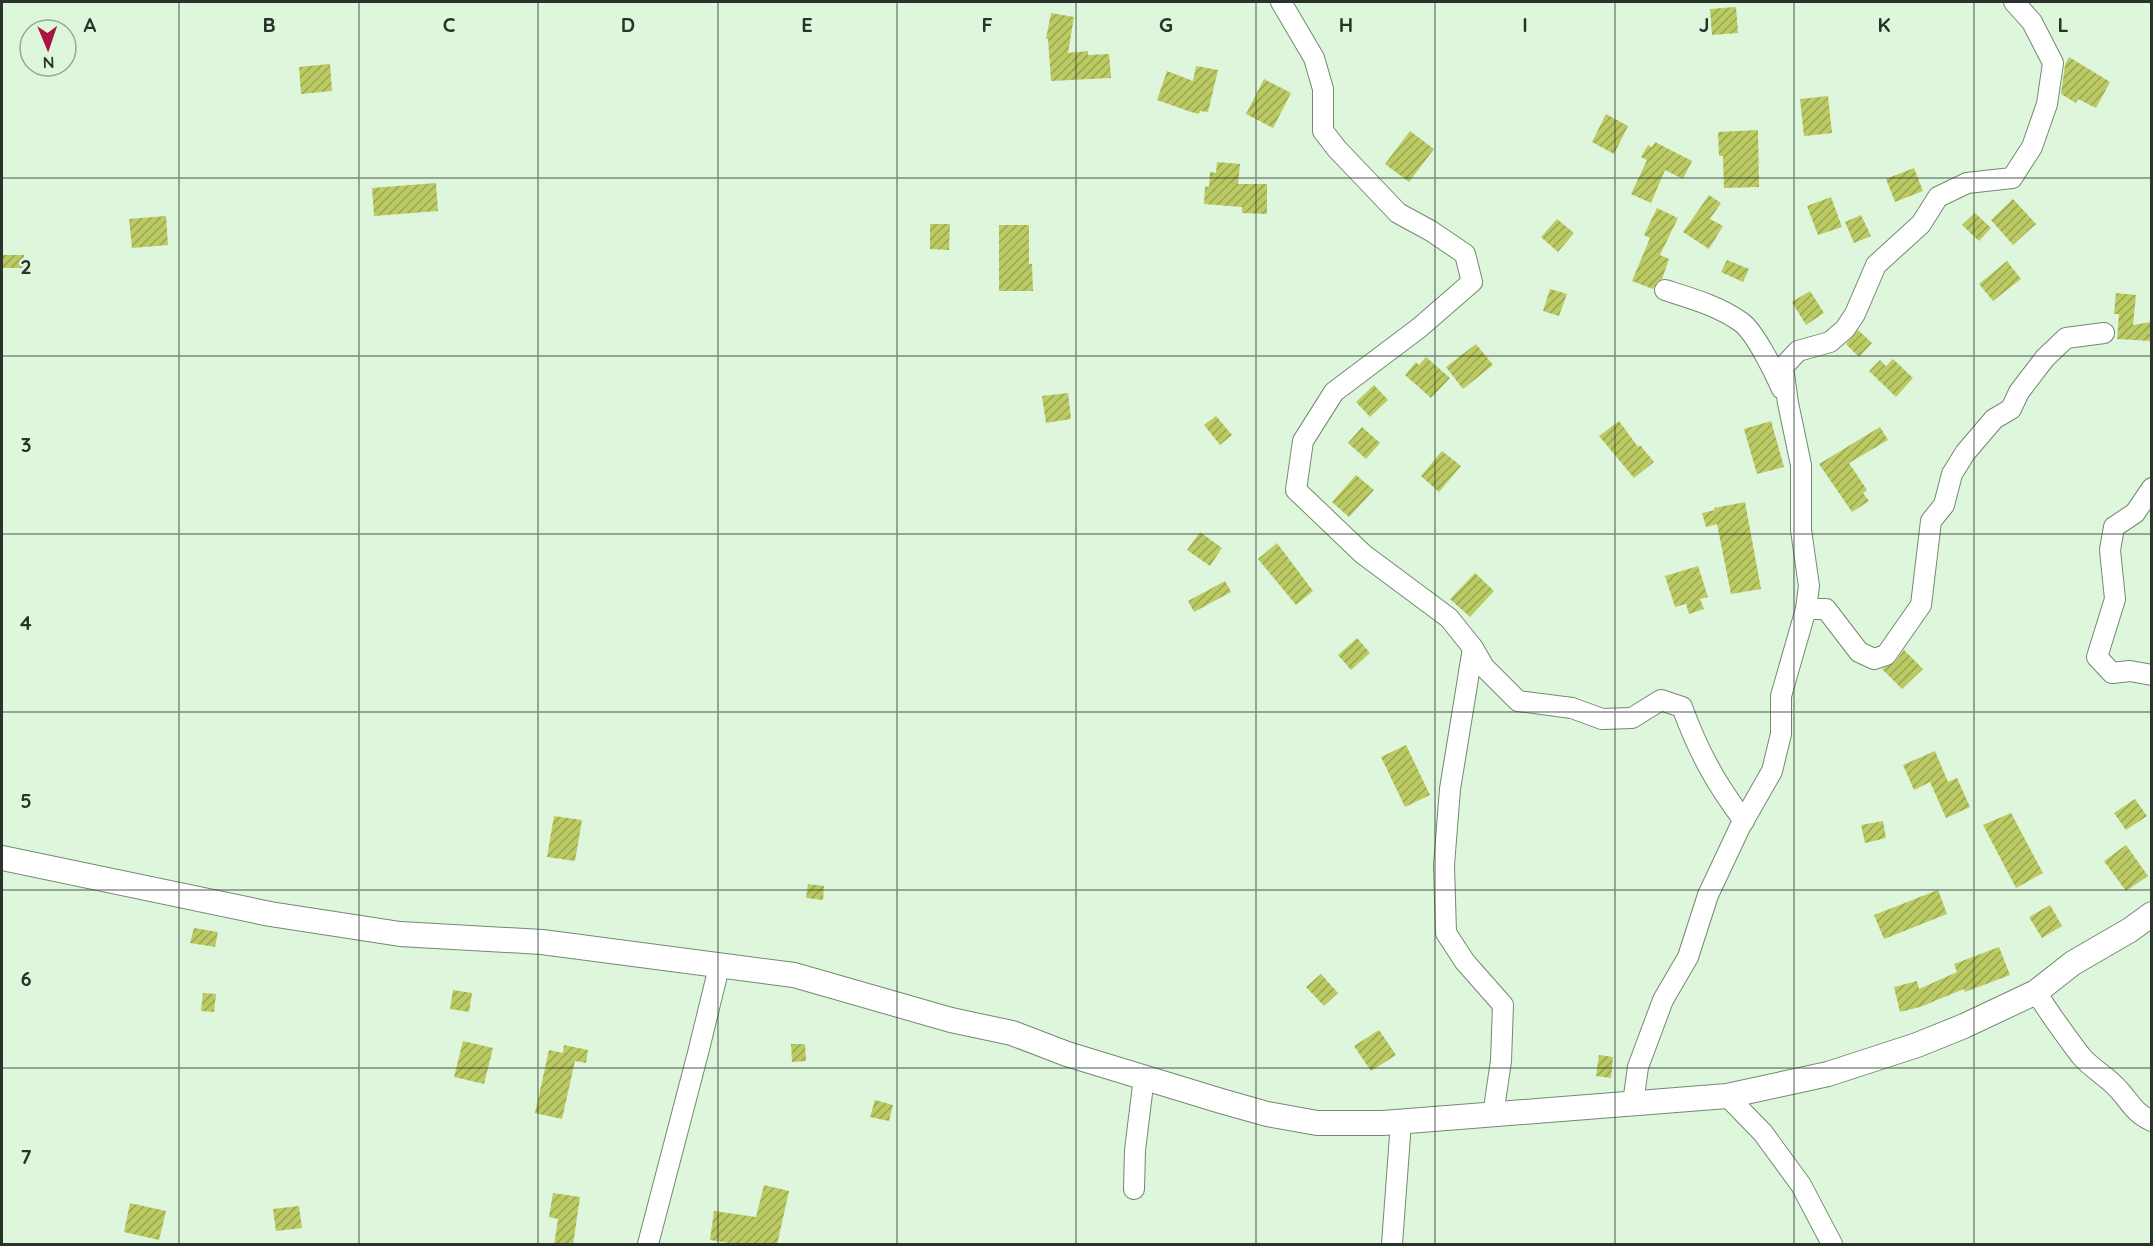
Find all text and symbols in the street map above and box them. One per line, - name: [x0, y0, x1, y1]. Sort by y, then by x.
- text: A: [84, 12, 97, 37]
- text: B: [262, 12, 276, 37]
- text: C: [443, 12, 456, 37]
- text: D: [621, 12, 635, 37]
- text: E: [801, 12, 813, 37]
- text: F: [981, 12, 993, 37]
- text: G: [1159, 12, 1173, 37]
- text: H: [1339, 12, 1353, 37]
- text: I: [1522, 12, 1528, 37]
- text: J: [1698, 12, 1710, 37]
- text: K: [1877, 12, 1891, 37]
- text: L: [2057, 12, 2069, 37]
- north arrow: [18, 18, 78, 78]
- text: N: [42, 53, 55, 73]
- text: 2: [20, 254, 32, 279]
- text: 3: [21, 432, 31, 457]
- text: 4: [20, 610, 32, 635]
- text: 5: [20, 788, 32, 813]
- text: 6: [20, 966, 32, 991]
- text: 7: [21, 1144, 32, 1169]

